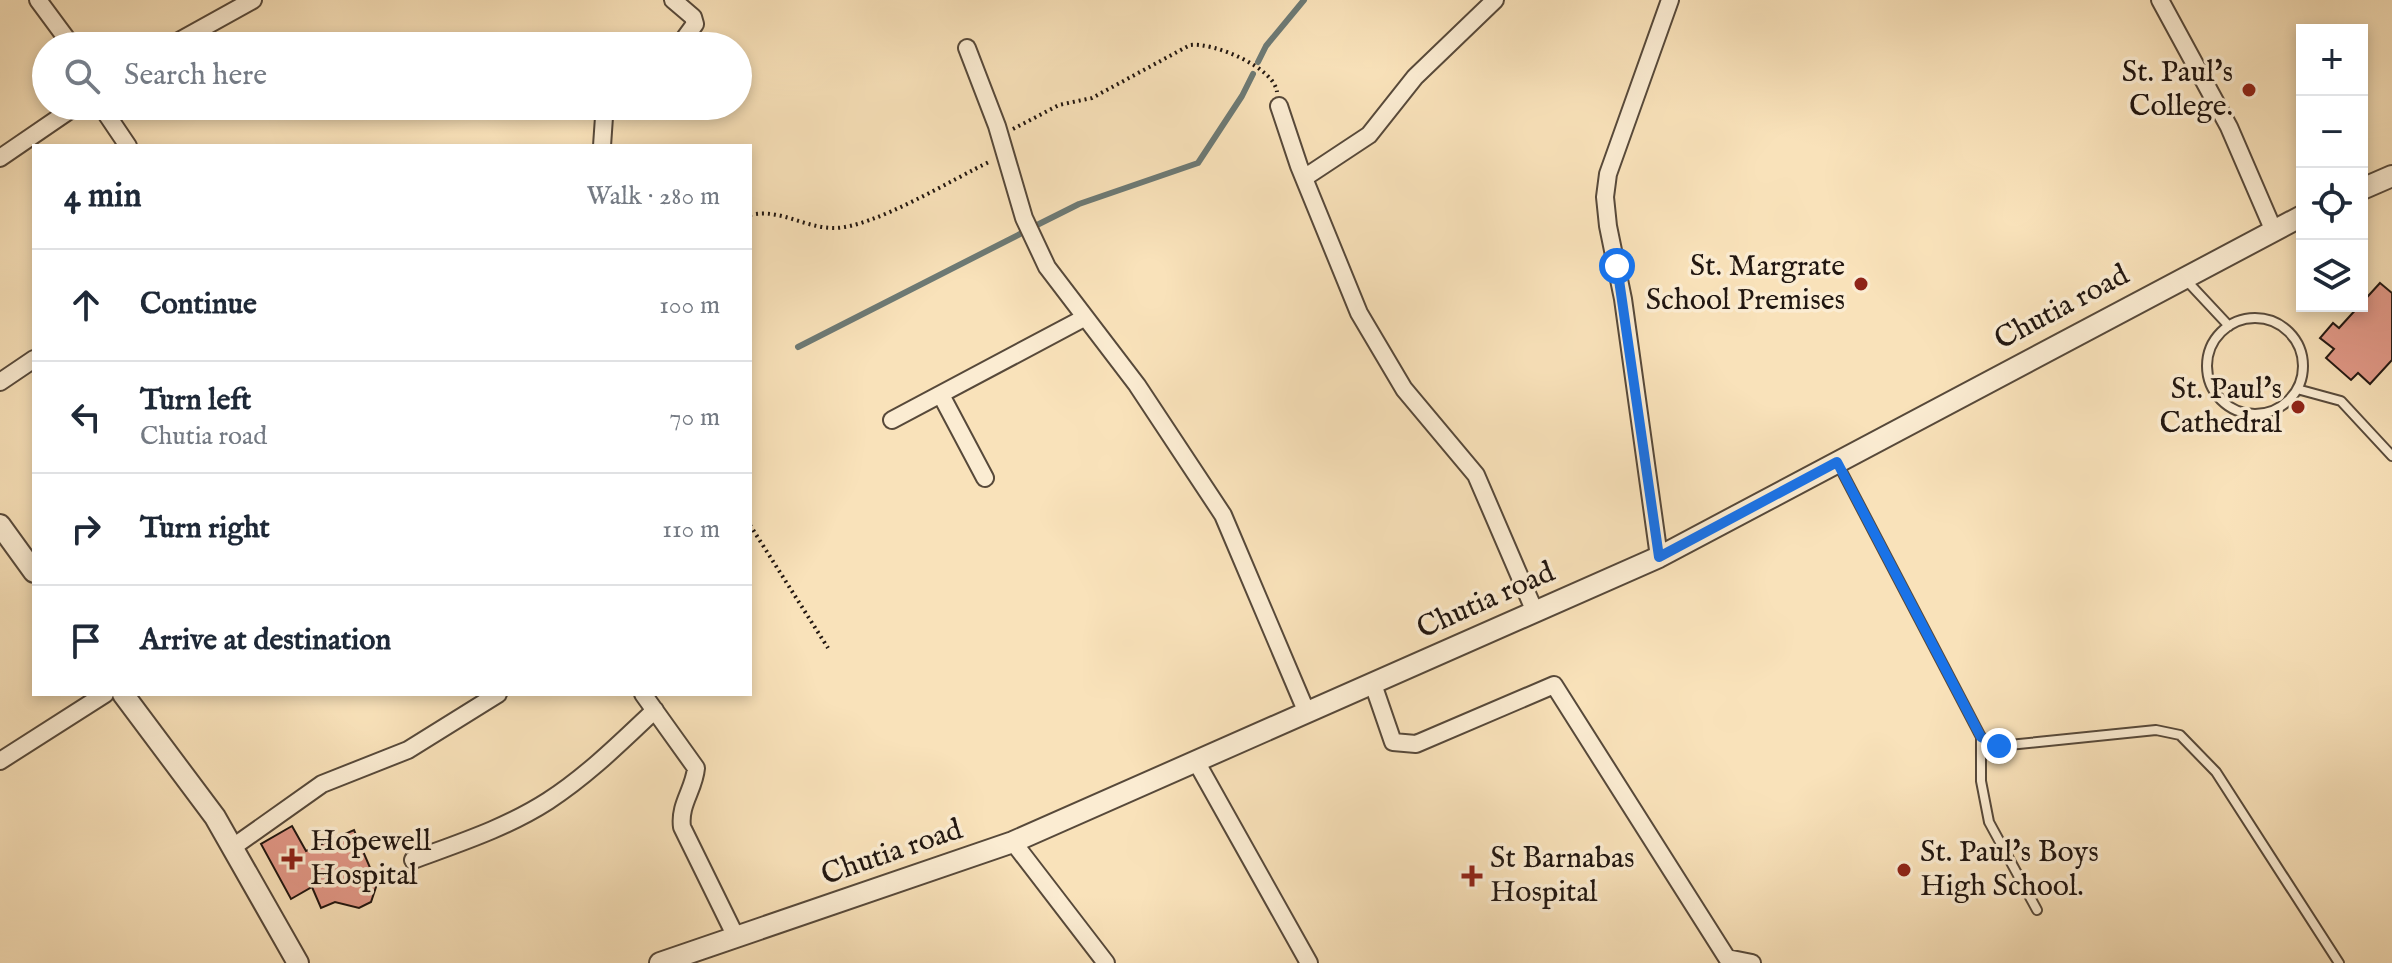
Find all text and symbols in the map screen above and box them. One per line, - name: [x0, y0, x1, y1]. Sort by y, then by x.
- map controls: [2296, 24, 2368, 312]
- button: +: [2296, 24, 2368, 96]
- search box: [32, 32, 752, 120]
- icon: search: [60, 54, 104, 98]
- place label: St. Paul's College.: [2122, 54, 2233, 126]
- text: Search here: [124, 57, 267, 95]
- marker: St. Paul's College.: [2240, 81, 2258, 99]
- button: −: [2296, 96, 2368, 168]
- button: locate: [2296, 168, 2368, 240]
- text: 4 min: [64, 175, 142, 218]
- text: Walk · 280 m: [587, 180, 720, 213]
- button: layers: [2296, 240, 2368, 312]
- route start: [1599, 248, 1635, 284]
- place label: St. Margrate School Premises: [1646, 248, 1845, 320]
- street label: Chutia road: [1988, 256, 2137, 359]
- marker: St. Margrate School Premises: [1852, 275, 1870, 293]
- icon: ahead: [64, 283, 108, 327]
- text: Continue: [140, 286, 257, 324]
- text: 100 m: [659, 289, 720, 322]
- place label: St. Paul's Cathedral: [2159, 371, 2283, 443]
- text: Turn left: [140, 382, 251, 420]
- icon: left: [64, 395, 108, 439]
- marker: St. Paul's Cathedral: [2289, 398, 2307, 416]
- text: 70 m: [669, 401, 720, 434]
- text: Chutia road: [140, 420, 267, 453]
- icon: right: [64, 507, 108, 551]
- text: Turn right: [140, 510, 270, 548]
- text: 110 m: [662, 513, 720, 546]
- street label: Chutia road: [1411, 553, 1562, 648]
- icon: arrive: [64, 619, 108, 663]
- text: Arrive at destination: [140, 622, 391, 660]
- route end: [1981, 728, 2017, 764]
- street label: Chutia road: [816, 811, 969, 895]
- place label: Hopewell Hospital: [310, 823, 432, 895]
- place label: St. Paul's Boys High School.: [1920, 834, 2099, 906]
- place label: St Barnabas Hospital: [1490, 840, 1635, 912]
- marker: Hopewell Hospital: [281, 848, 303, 870]
- marker: St. Paul's Boys High School.: [1895, 861, 1913, 879]
- marker: St Barnabas Hospital: [1461, 865, 1483, 887]

